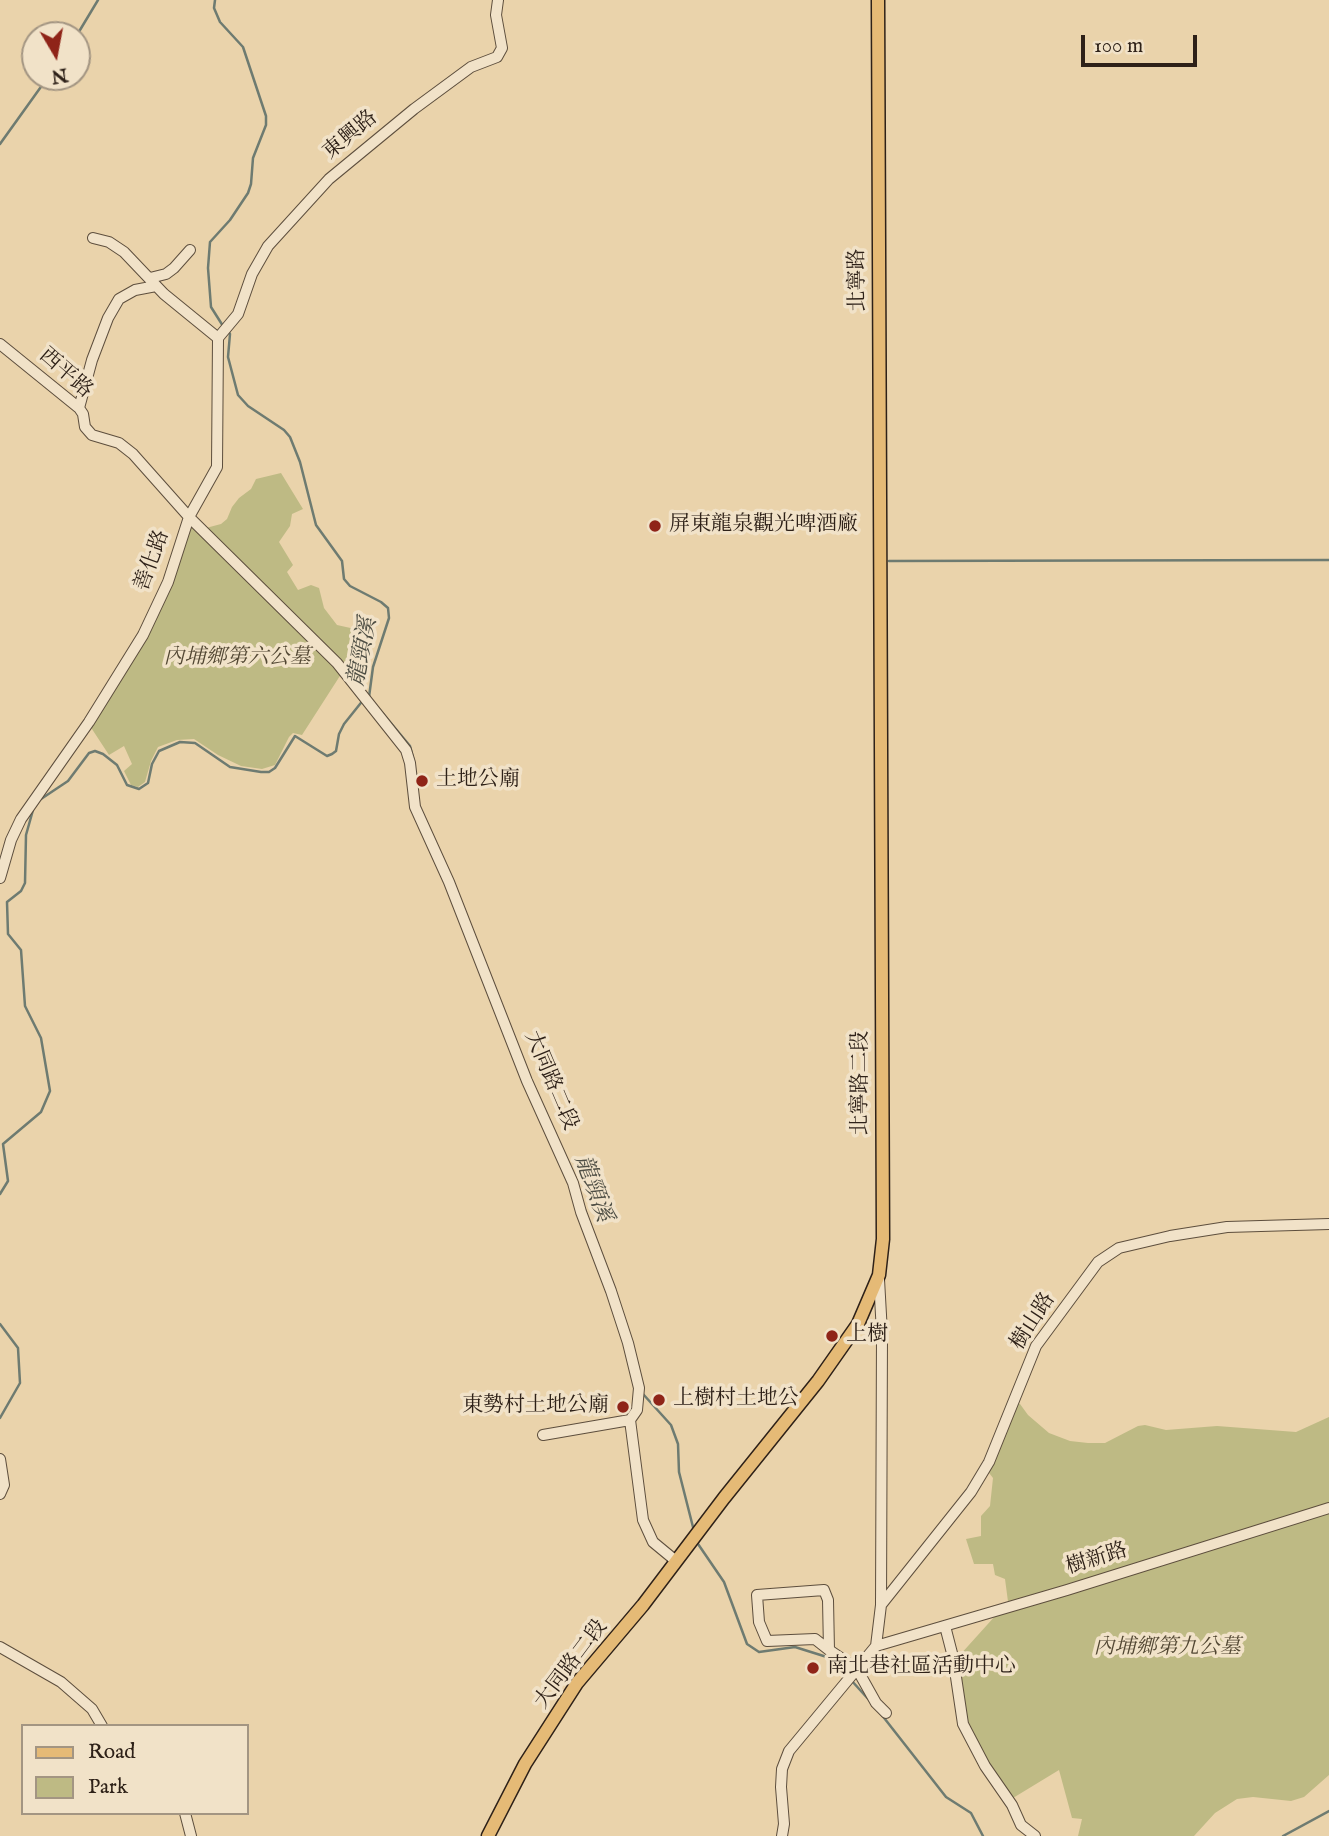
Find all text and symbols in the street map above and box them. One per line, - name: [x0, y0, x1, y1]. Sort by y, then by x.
- north arrow: [21, 21, 91, 91]
- scale bar: [1084, 21, 1200, 65]
- text: 100 m: [1094, 33, 1143, 60]
- text: N: [49, 61, 69, 88]
- street label: 東興路: [319, 106, 383, 166]
- street label: 北寧路: [846, 248, 872, 312]
- street label: 西平路: [33, 344, 97, 404]
- place label: 屏東龍泉觀光啤酒廠: [669, 513, 858, 539]
- marker: 屏東龍泉觀光啤酒廠: [647, 518, 663, 534]
- street label: 善化路: [130, 527, 176, 595]
- water label: 龍頸溪: [344, 616, 384, 688]
- park label: 內埔鄉第六公墓: [164, 646, 310, 672]
- place label: 土地公廟: [436, 768, 520, 794]
- marker: 土地公廟: [414, 773, 430, 789]
- street label: 大同路二段: [518, 1028, 582, 1134]
- street label: 北寧路二段: [849, 1031, 875, 1135]
- water label: 龍頸溪: [567, 1152, 617, 1226]
- street label: 樹山路: [1006, 1289, 1062, 1355]
- place label: 上樹: [846, 1323, 888, 1349]
- marker: 上樹: [824, 1328, 840, 1344]
- place label: 上樹村土地公: [673, 1387, 799, 1413]
- marker: 上樹村土地公: [651, 1392, 667, 1408]
- place label: 東勢村土地公廟: [462, 1394, 609, 1420]
- marker: 東勢村土地公廟: [615, 1399, 631, 1415]
- street label: 樹新路: [1063, 1539, 1131, 1581]
- street label: 大同路二段: [530, 1615, 614, 1715]
- park label: 內埔鄉第九公墓: [1094, 1636, 1240, 1662]
- place label: 南北巷社區活動中心: [827, 1655, 1016, 1681]
- marker: 南北巷社區活動中心: [805, 1660, 821, 1676]
- legend: [21, 1724, 248, 1815]
- text: Road: [88, 1739, 135, 1766]
- text: Park: [88, 1774, 128, 1801]

